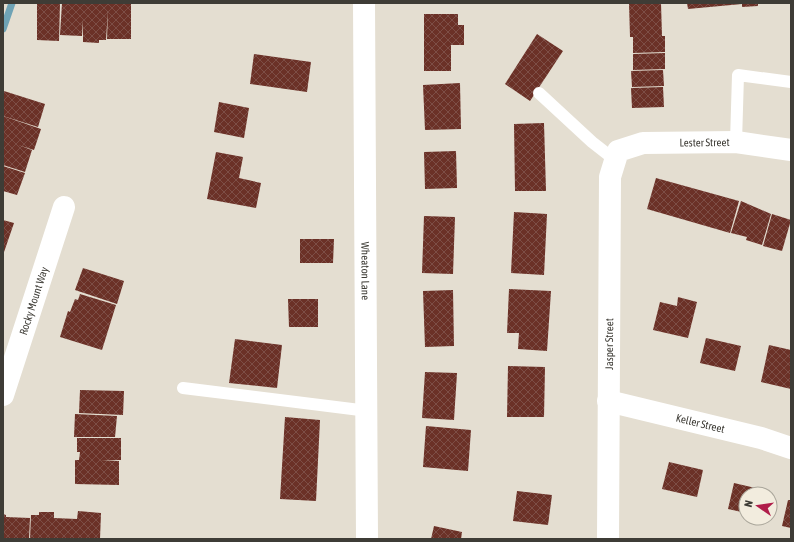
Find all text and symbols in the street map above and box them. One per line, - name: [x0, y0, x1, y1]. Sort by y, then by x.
- street label: Lester Street: [679, 136, 730, 149]
- street label: Wheaton Lane: [359, 242, 372, 300]
- street label: Rocky Mount Way: [17, 265, 50, 336]
- street label: Jasper Street: [603, 318, 615, 370]
- street label: Keller Street: [675, 412, 726, 435]
- north arrow: [738, 486, 778, 526]
- text: N: [742, 499, 755, 508]

